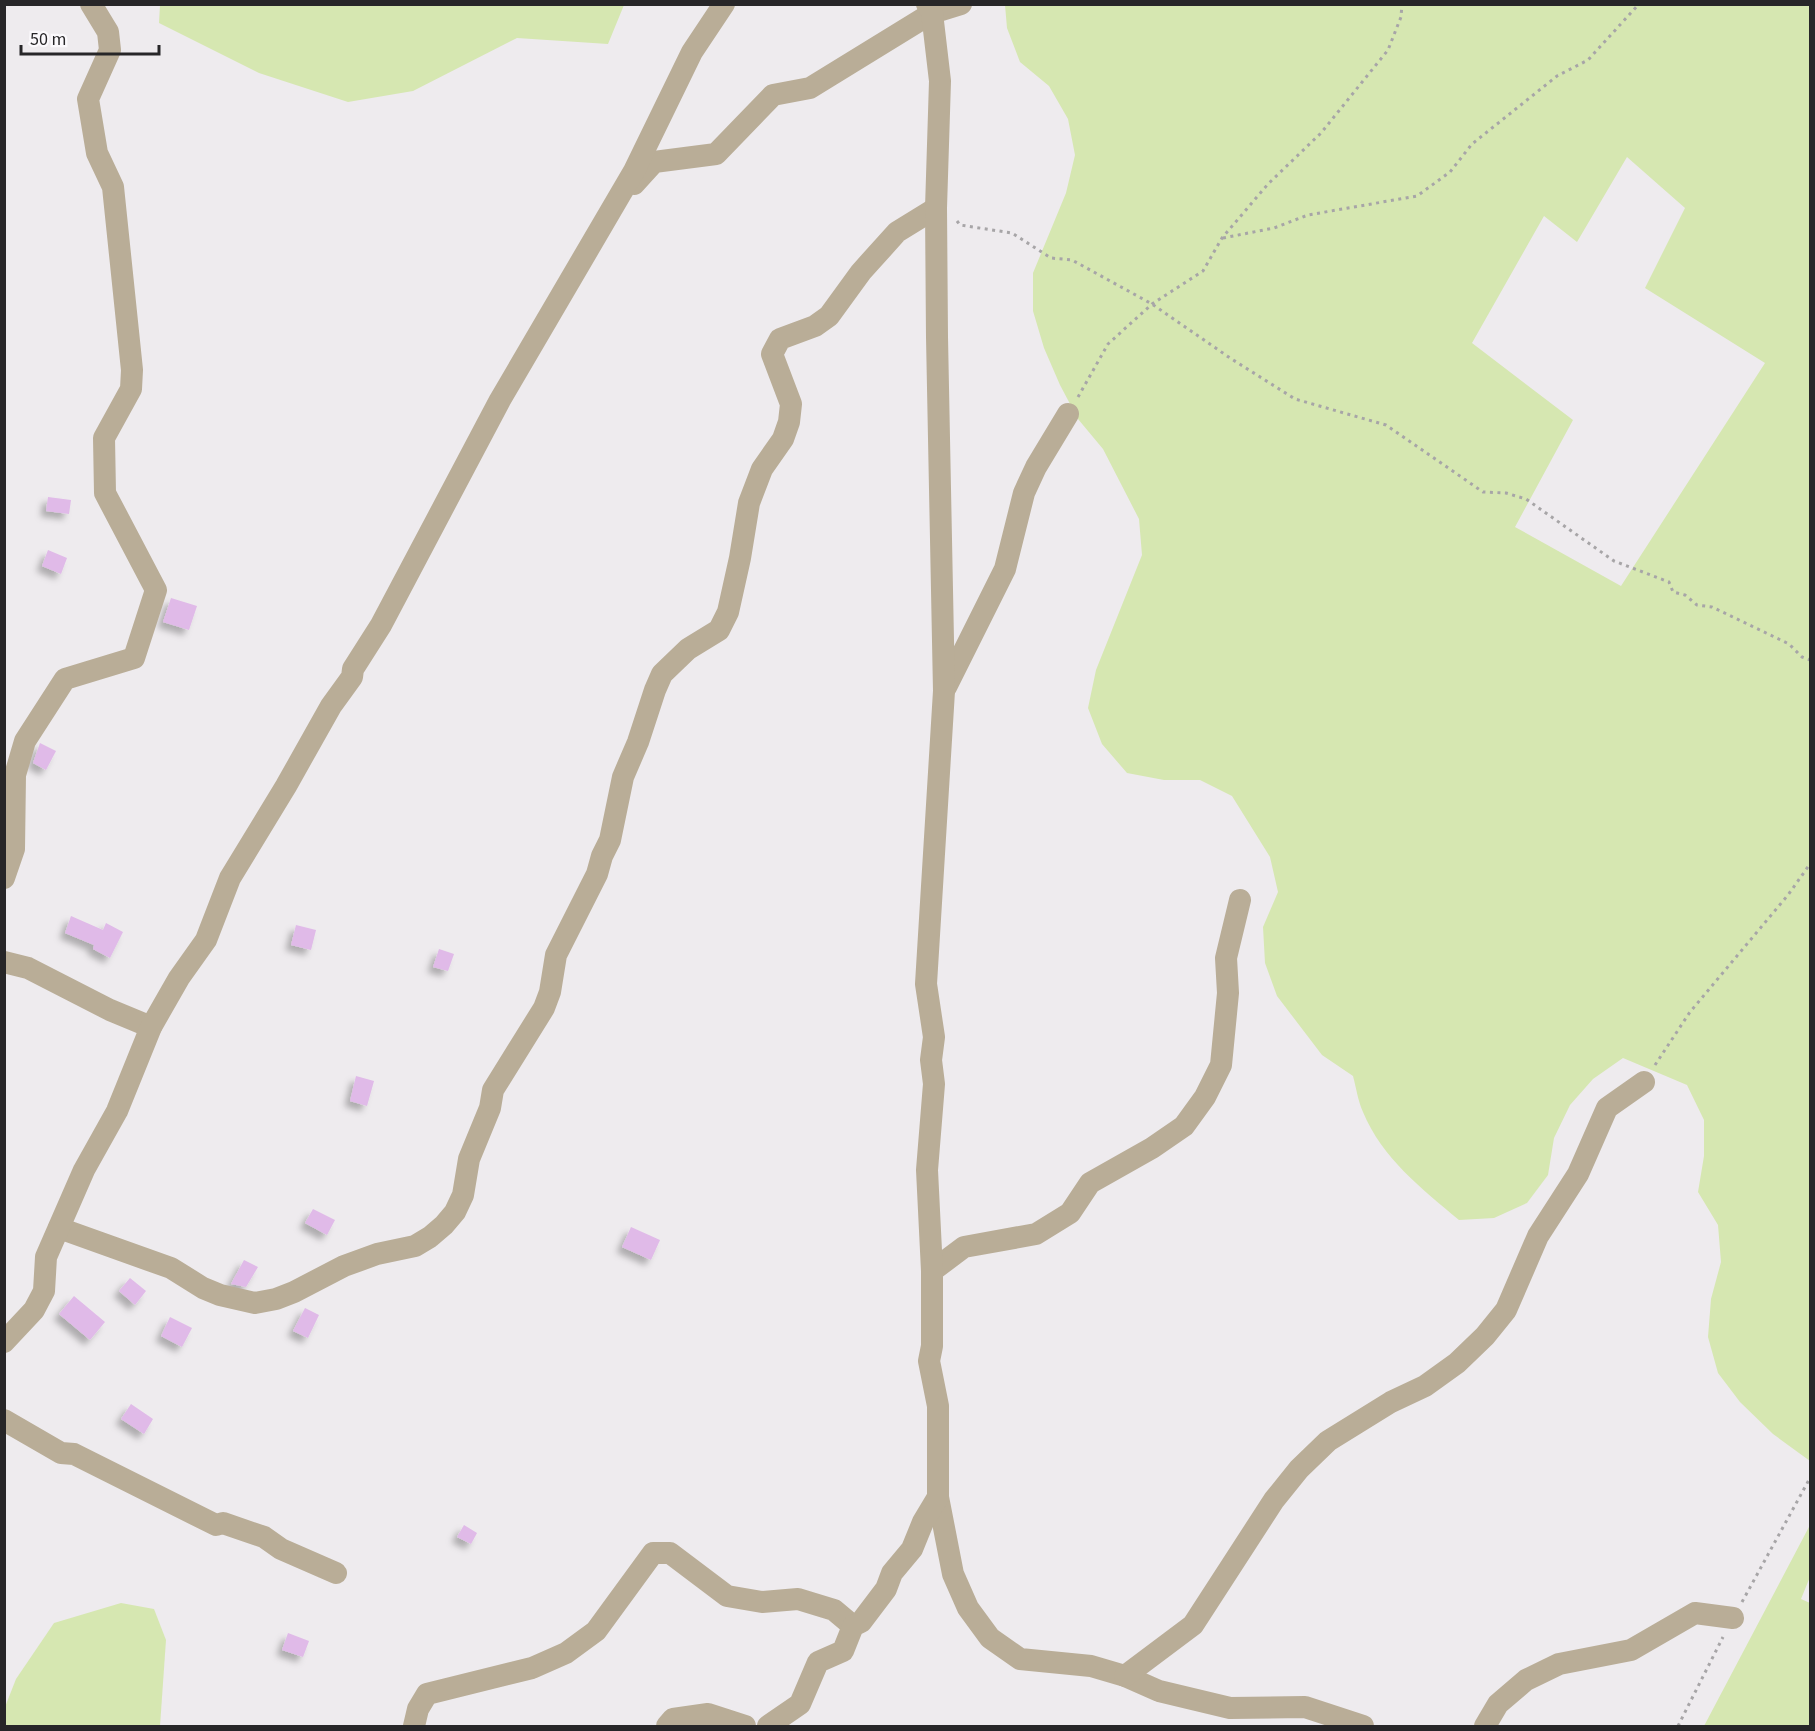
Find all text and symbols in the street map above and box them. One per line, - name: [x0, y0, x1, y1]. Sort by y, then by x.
- scale bar: [21, 18, 159, 56]
- text: 50 m: [30, 27, 66, 52]

